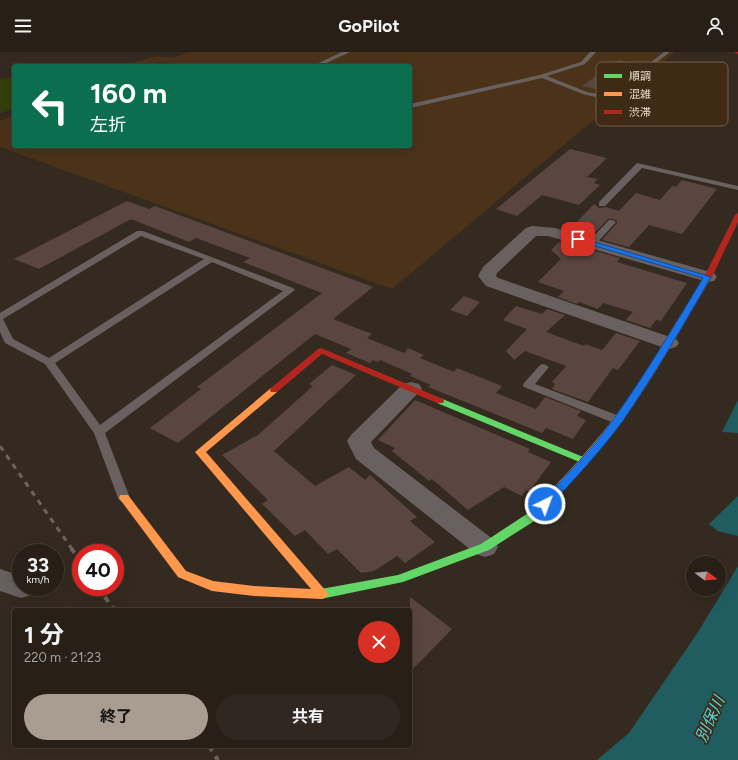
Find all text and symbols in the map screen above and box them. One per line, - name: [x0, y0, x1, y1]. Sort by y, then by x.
- icon: menu: [12, 15, 34, 37]
- text: GoPilot: [338, 15, 400, 37]
- icon: person: [704, 15, 726, 37]
- legend: [596, 62, 728, 126]
- text: 順調: [629, 70, 651, 83]
- text: 160 m: [90, 76, 167, 110]
- icon: left: [24, 80, 76, 132]
- text: 混雑: [629, 88, 651, 101]
- text: 渋滞: [629, 106, 651, 119]
- text: 左折: [90, 114, 126, 136]
- pin: [561, 222, 595, 256]
- icon: arrive: [567, 228, 589, 250]
- position arrow: [524, 483, 566, 525]
- speed limit sign: 40: [72, 544, 124, 596]
- text: 33: [27, 553, 49, 577]
- north arrow: [686, 556, 726, 596]
- map controls: [686, 556, 726, 596]
- text: km/h: [27, 573, 49, 586]
- text: 1 分: [24, 620, 64, 649]
- button: close: [358, 621, 400, 663]
- text: 220 m · 21:23: [24, 650, 101, 665]
- water label: 別保川: [692, 691, 729, 745]
- button: 終了: [24, 694, 208, 740]
- button: 共有: [216, 694, 400, 740]

